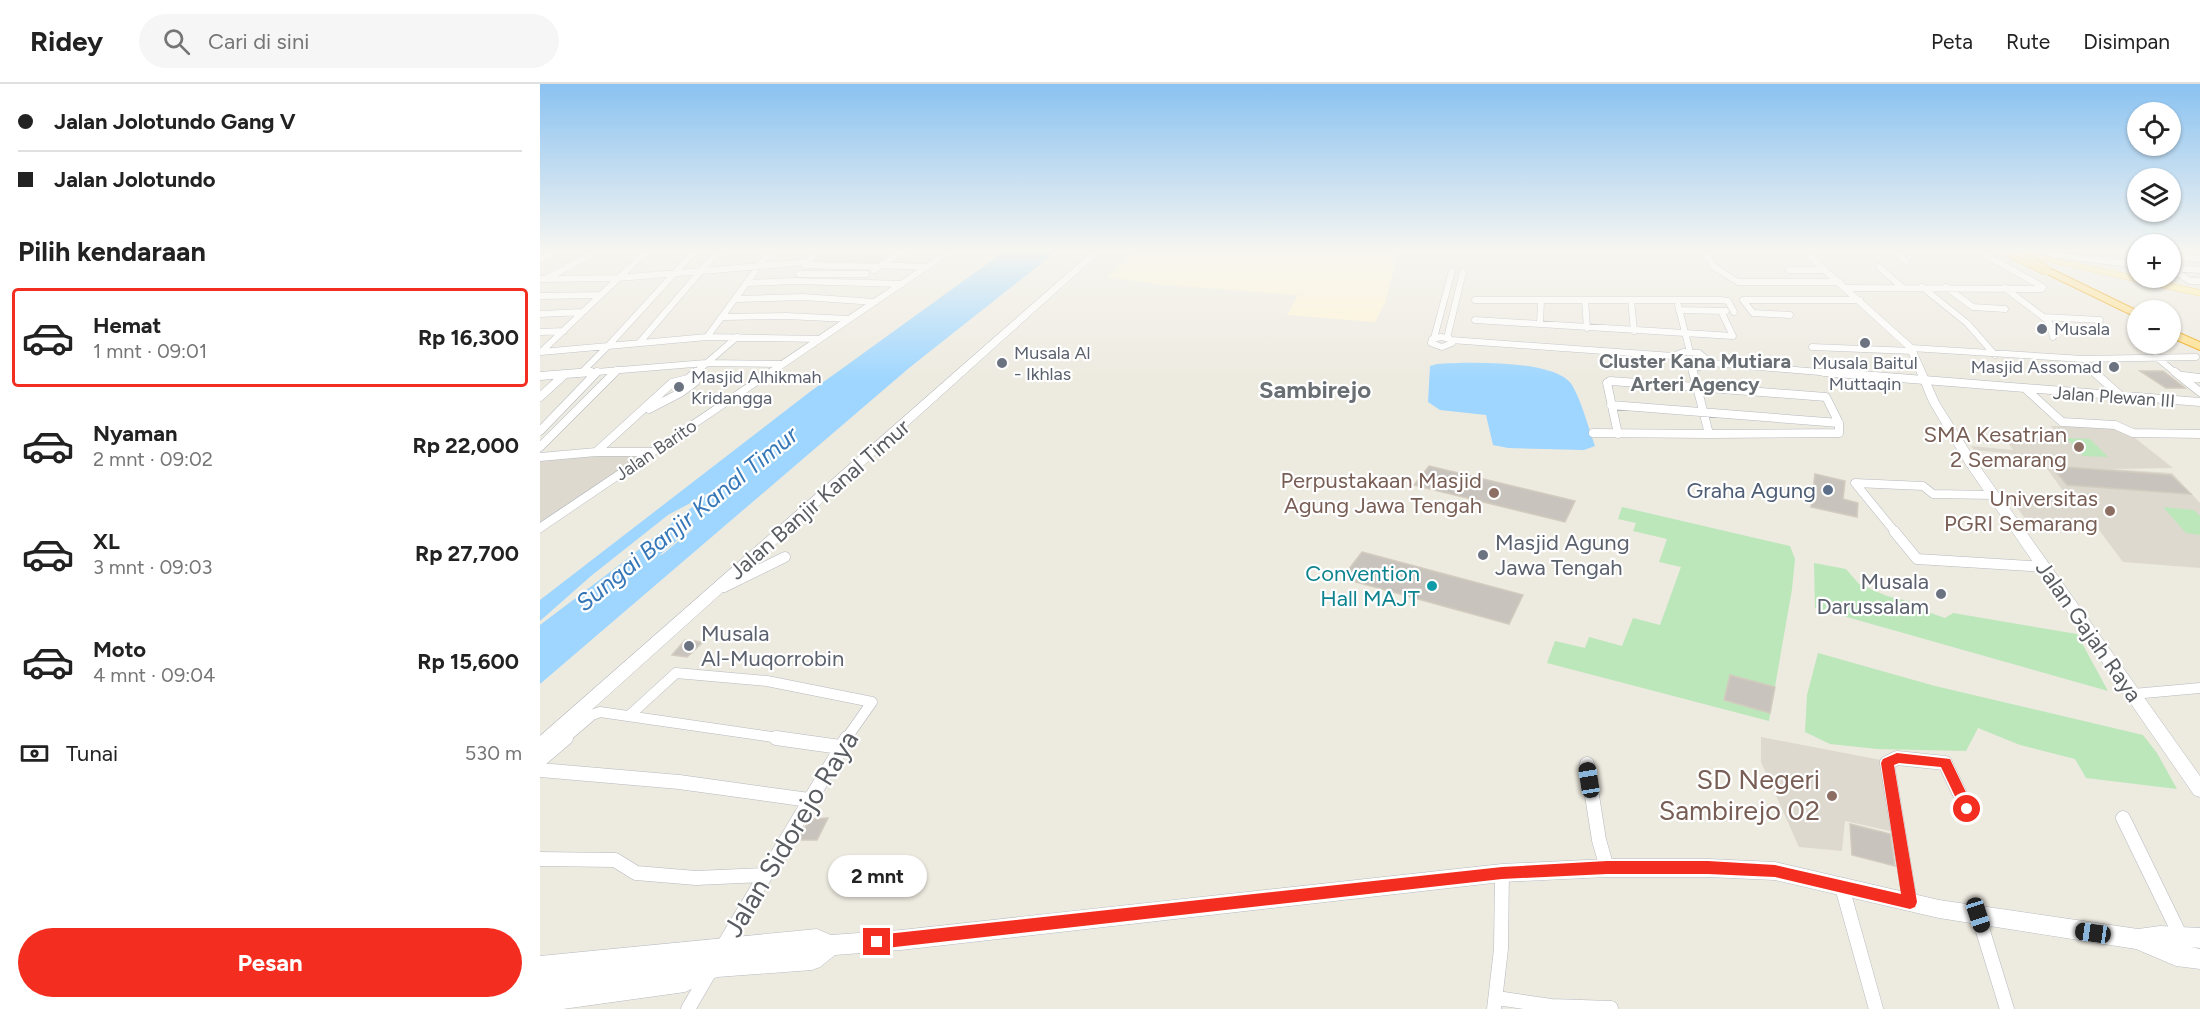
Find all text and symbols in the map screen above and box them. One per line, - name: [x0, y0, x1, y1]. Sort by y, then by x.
- search box: [139, 14, 559, 68]
- text: Ridey: [30, 24, 103, 58]
- icon: search: [160, 25, 193, 58]
- text: Cari di sini: [208, 28, 309, 55]
- text: Peta: [1931, 29, 1973, 54]
- text: Rute: [2006, 29, 2050, 54]
- text: Disimpan: [2083, 29, 2170, 54]
- map controls: [2127, 102, 2181, 354]
- button: locate: [2127, 102, 2181, 156]
- text: Jalan Jolotundo Gang V: [54, 108, 296, 135]
- text: Jalan Jolotundo: [54, 166, 216, 193]
- button: layers: [2127, 168, 2181, 222]
- button: +: [2127, 234, 2181, 288]
- text: Pilih kendaraan: [18, 235, 206, 268]
- button: −: [2127, 300, 2181, 354]
- icon: car: [21, 311, 75, 365]
- text: Hemat: [93, 312, 161, 339]
- place label: Musala: [2054, 318, 2110, 340]
- marker: Musala: [2035, 322, 2049, 336]
- text: Rp 16,300: [418, 324, 519, 351]
- marker: Musala Baitul Muttaqin: [1858, 336, 1872, 350]
- text: 1 mnt · 09:01: [93, 339, 207, 363]
- place label: Musala Al - Ikhlas: [1014, 342, 1091, 385]
- district label: Cluster Kana Mutiara Arteri Agency: [1599, 349, 1791, 396]
- place label: Musala Baitul Muttaqin: [1812, 352, 1918, 395]
- marker: Musala Al - Ikhlas: [995, 356, 1009, 370]
- place label: Masjid Assomad: [1971, 356, 2102, 378]
- marker: Masjid Assomad: [2107, 360, 2121, 374]
- place label: Masjid Alhikmah Kridangga: [691, 366, 821, 409]
- district label: Sambirejo: [1259, 375, 1371, 404]
- marker: Masjid Alhikmah Kridangga: [672, 380, 686, 394]
- street label: Jalan Plewan III: [2052, 382, 2176, 412]
- street label: Jalan Banjir Kanal Timur: [723, 413, 916, 585]
- street label: Jalan Barito: [611, 415, 701, 485]
- icon: car: [21, 419, 75, 473]
- text: Nyaman: [93, 420, 177, 447]
- water label: Sungai Banjir Kanal Timur: [570, 420, 804, 617]
- place label: SMA Kesatrian 2 Semarang: [1923, 421, 2067, 473]
- text: Rp 22,000: [412, 432, 519, 459]
- marker: SMA Kesatrian 2 Semarang: [2072, 440, 2086, 454]
- text: 2 mnt · 09:02: [93, 447, 213, 471]
- place label: Perpustakaan Masjid Agung Jawa Tengah: [1280, 467, 1482, 519]
- place label: Graha Agung: [1687, 477, 1816, 504]
- marker: Graha Agung: [1821, 483, 1835, 497]
- place label: Universitas PGRI Semarang: [1944, 485, 2098, 537]
- marker: Perpustakaan Masjid Agung Jawa Tengah: [1487, 486, 1501, 500]
- marker: Universitas PGRI Semarang: [2103, 504, 2117, 518]
- icon: car: [21, 527, 75, 581]
- text: XL: [93, 528, 120, 555]
- place label: Masjid Agung Jawa Tengah: [1495, 529, 1630, 581]
- text: Rp 27,700: [415, 540, 519, 567]
- marker: Masjid Agung Jawa Tengah: [1476, 548, 1490, 562]
- text: 3 mnt · 09:03: [93, 555, 212, 579]
- street label: Jalan Gajah Raya: [2030, 555, 2147, 707]
- place label: Convention Hall MAJT: [1305, 560, 1420, 612]
- place label: Musala Darussalam: [1816, 568, 1929, 620]
- marker: Convention Hall MAJT: [1425, 579, 1439, 593]
- marker: Musala Darussalam: [1934, 587, 1948, 601]
- place label: Musala Al-Muqorrobin: [701, 620, 844, 672]
- icon: car: [21, 635, 75, 689]
- text: Moto: [93, 636, 146, 663]
- marker: Musala Al-Muqorrobin: [682, 639, 696, 653]
- text: Rp 15,600: [417, 648, 519, 675]
- text: 4 mnt · 09:04: [93, 663, 216, 687]
- street label: Jalan Sidorejo Raya: [716, 725, 865, 943]
- icon: cash: [18, 737, 51, 770]
- text: Tunai: [66, 740, 118, 767]
- text: 530 m: [465, 741, 522, 765]
- car: [1577, 761, 1601, 799]
- place label: SD Negeri Sambirejo 02: [1659, 763, 1820, 827]
- marker: SD Negeri Sambirejo 02: [1825, 789, 1839, 803]
- route start: [1953, 795, 1980, 822]
- callout: 2 mnt: [828, 855, 926, 897]
- text: 2 mnt: [851, 864, 904, 888]
- car: [1964, 895, 1992, 935]
- car: [2074, 922, 2112, 944]
- button: Pesan: [18, 928, 522, 997]
- route end: [863, 928, 890, 955]

